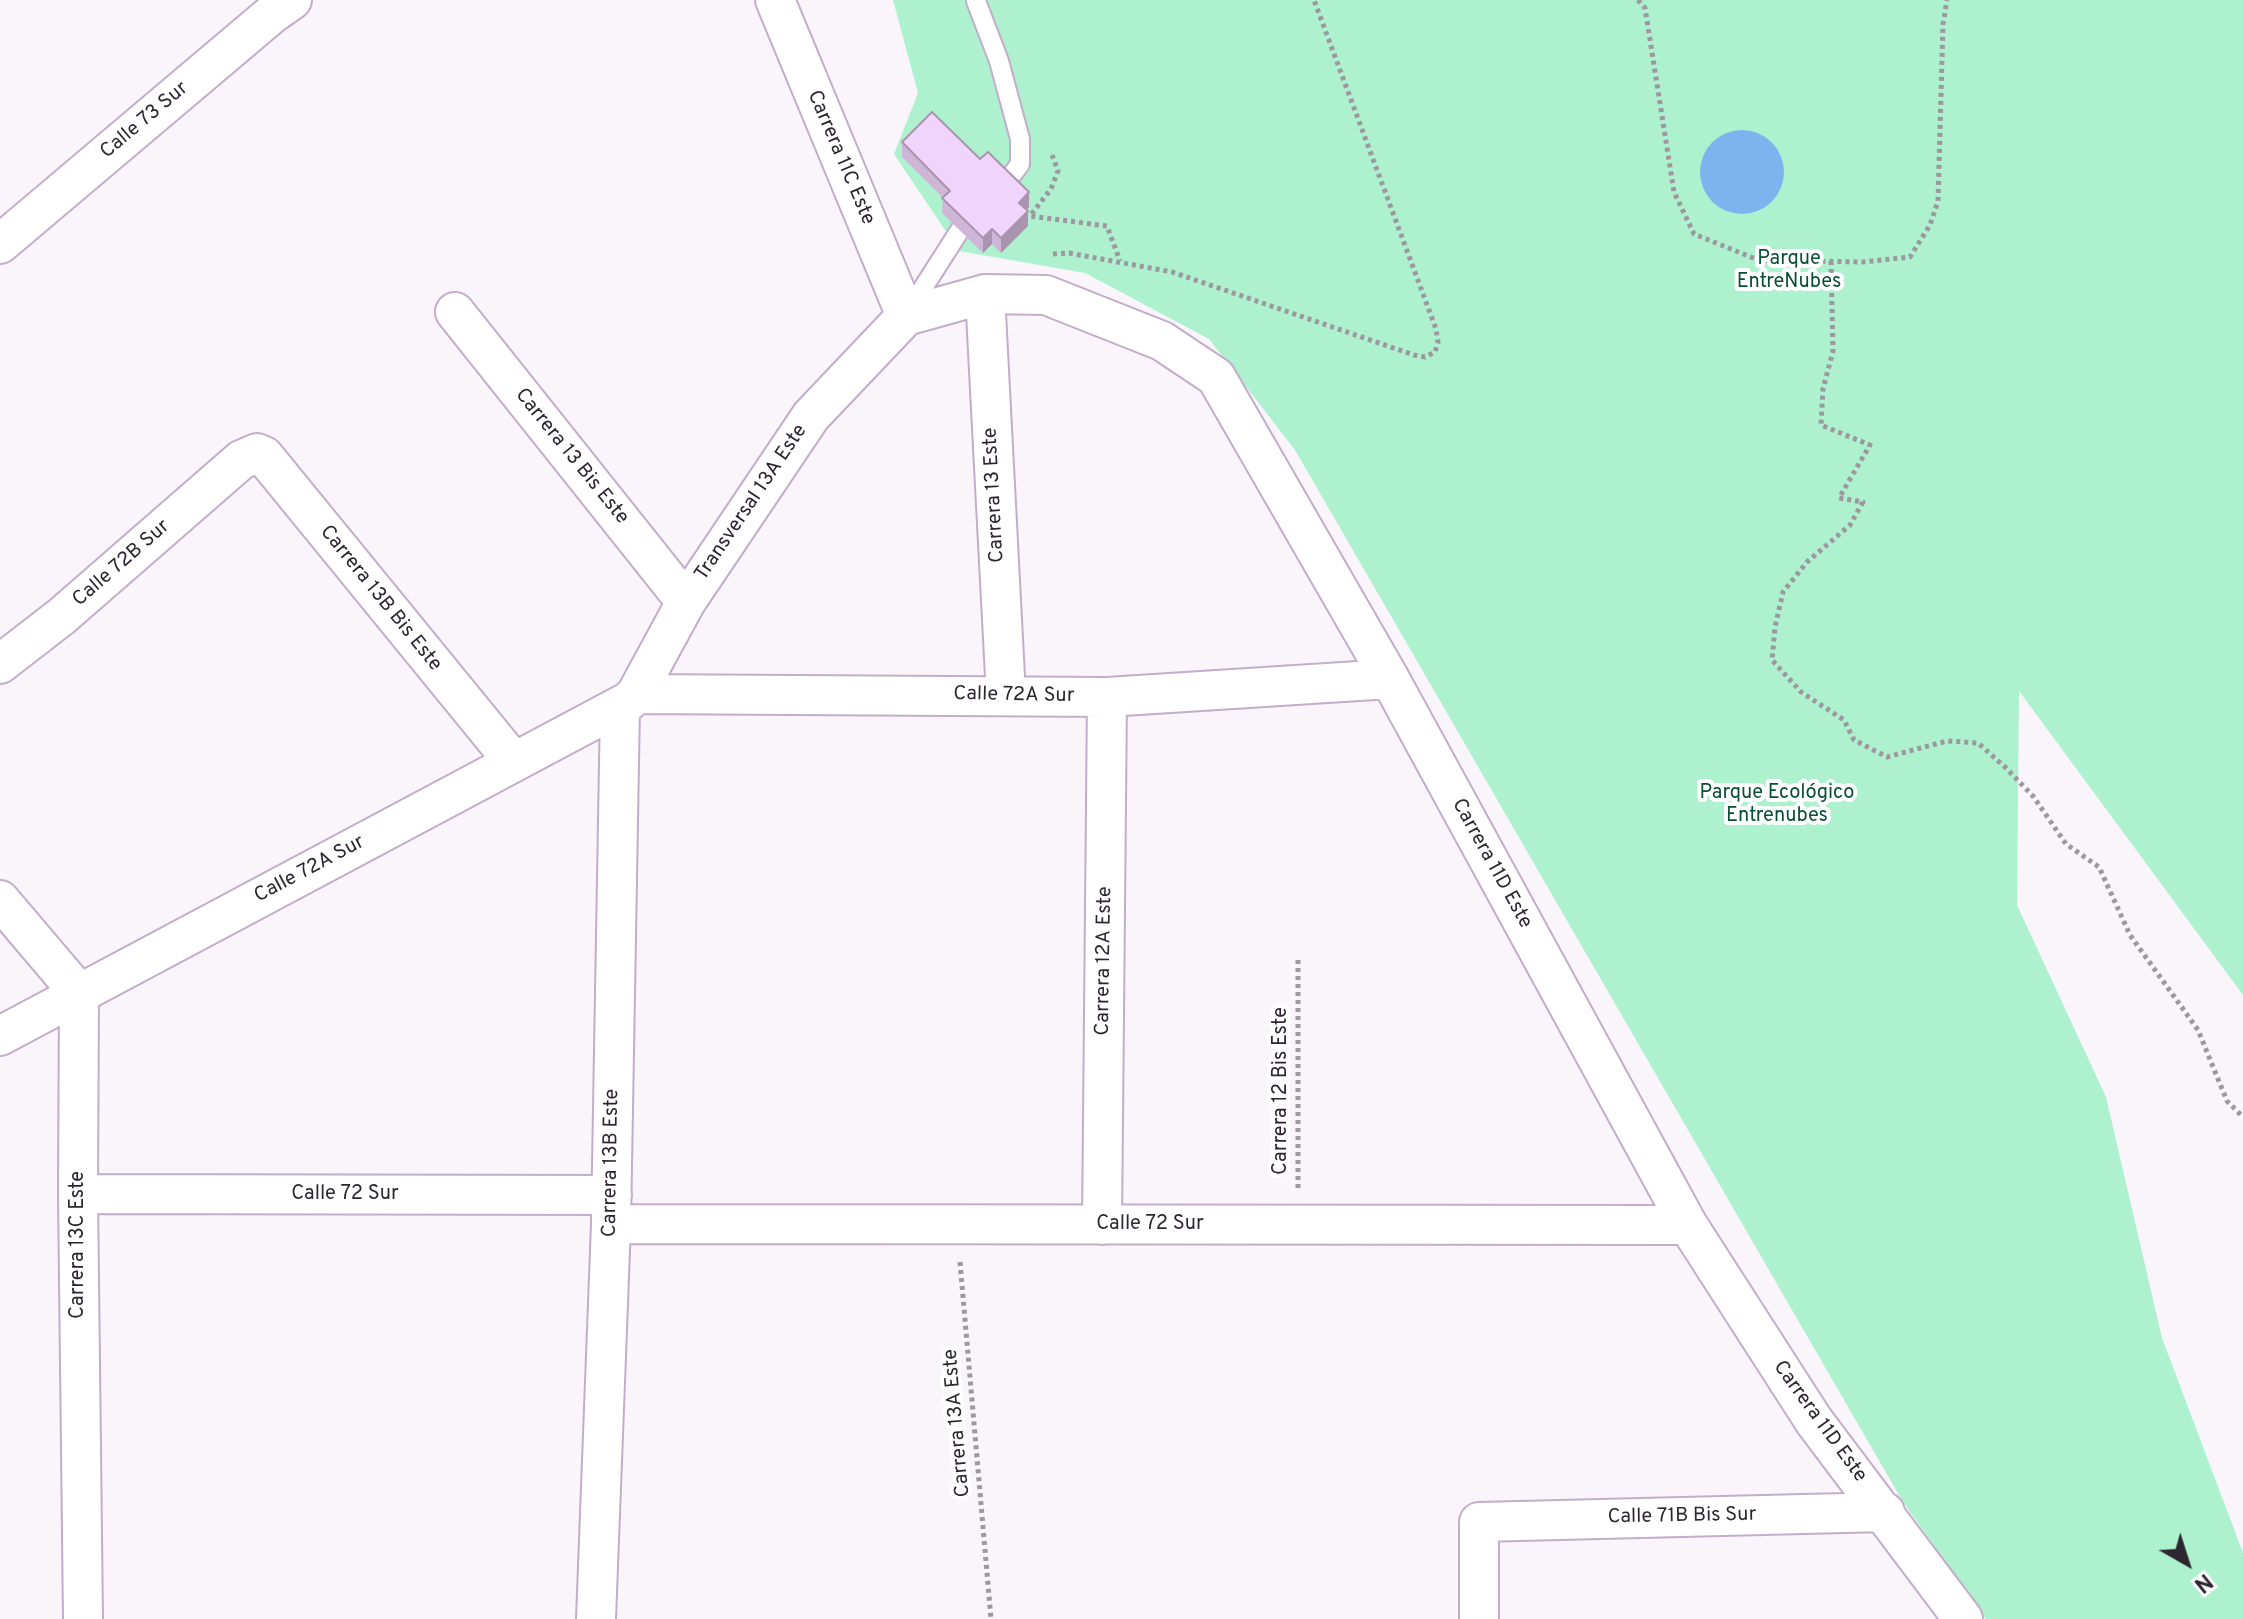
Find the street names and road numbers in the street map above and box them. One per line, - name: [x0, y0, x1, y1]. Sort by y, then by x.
- street label: Calle 73 Sur: [96, 77, 194, 165]
- street label: Carrera 11C Este: [801, 87, 879, 229]
- street label: Carrera 13 Bis Este: [509, 384, 633, 530]
- street label: Transversal 13A Este: [691, 420, 813, 586]
- street label: Carrera 13 Este: [979, 427, 1011, 563]
- street label: Calle 72B Sur: [69, 515, 175, 613]
- street label: Carrera 13B Bis Este: [314, 521, 446, 677]
- street label: Calle 72A Sur: [953, 683, 1075, 709]
- street label: Carrera 11D Este: [1446, 795, 1536, 933]
- street label: Calle 72A Sur: [251, 831, 369, 909]
- street label: Carrera 12A Este: [1092, 886, 1118, 1036]
- street label: Carrera 12 Bis Este: [1270, 1007, 1294, 1175]
- street label: Carrera 13B Este: [599, 1089, 625, 1237]
- street label: Carrera 13C Este: [67, 1171, 91, 1319]
- street label: Calle 72 Sur: [291, 1183, 399, 1207]
- street label: Calle 72 Sur: [1096, 1213, 1204, 1237]
- street label: Carrera 13A Este: [940, 1348, 976, 1498]
- street label: Carrera 11D Este: [1767, 1357, 1871, 1487]
- street label: Calle 71B Bis Sur: [1607, 1504, 1757, 1530]

